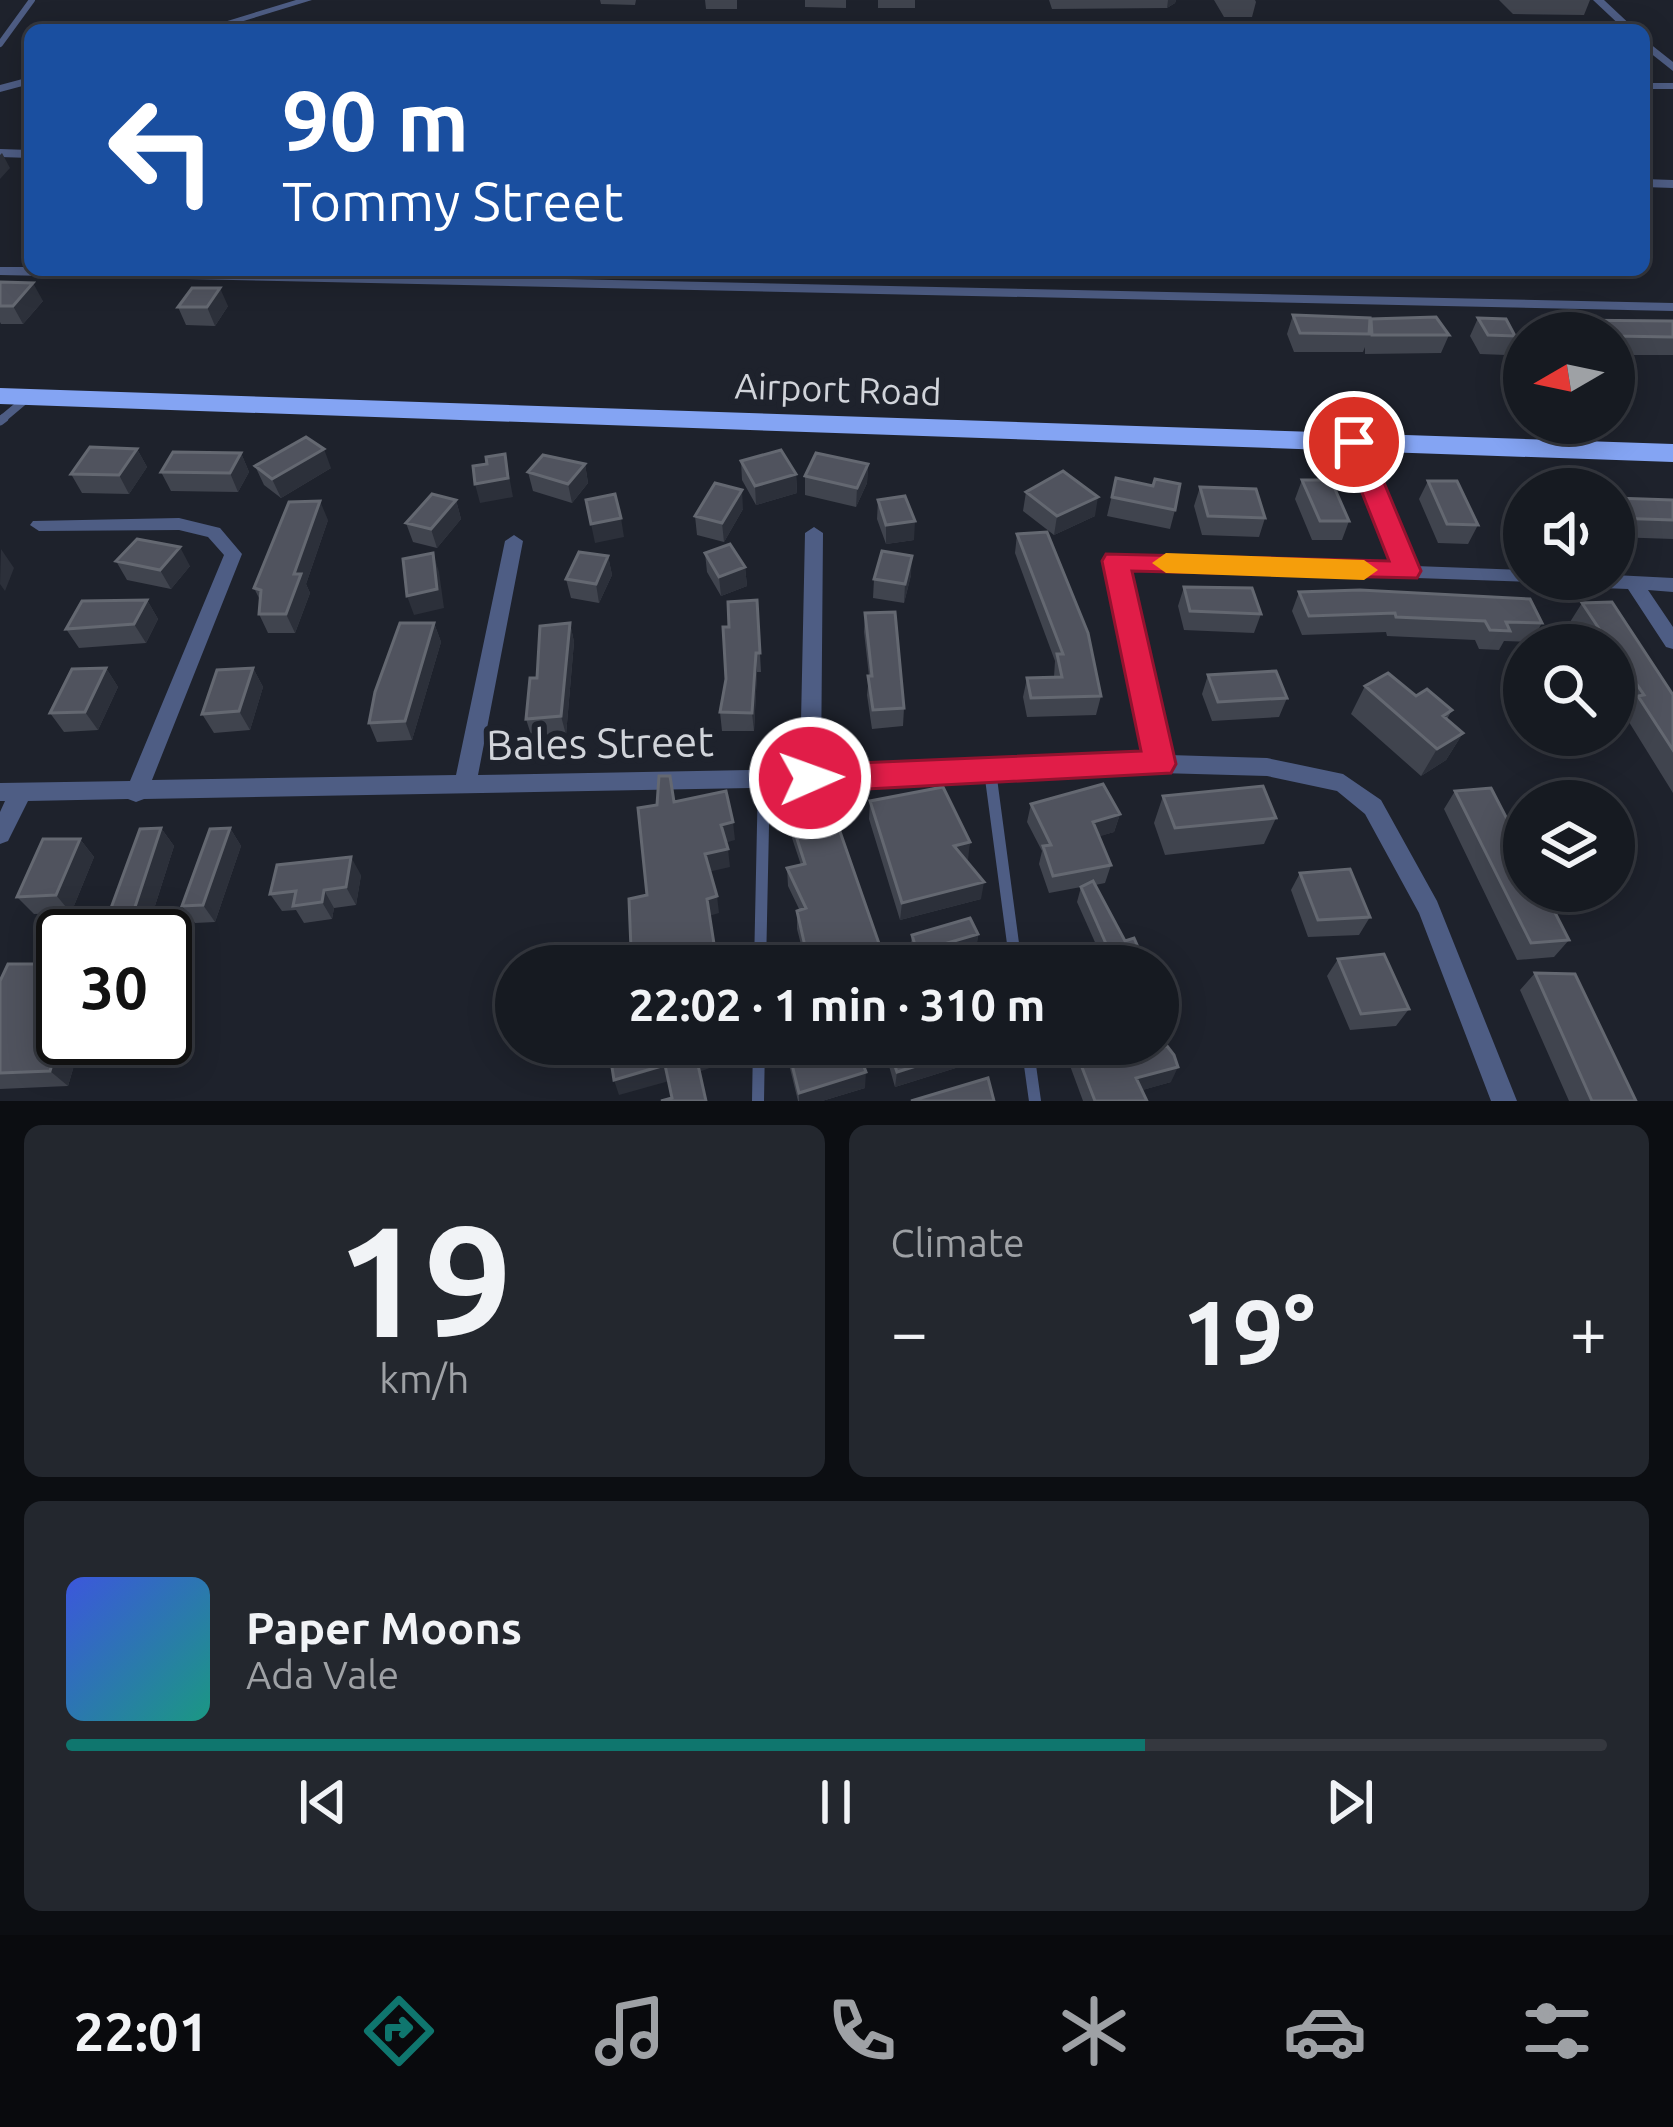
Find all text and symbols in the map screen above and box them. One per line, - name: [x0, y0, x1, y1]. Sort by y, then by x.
- icon: left: [84, 72, 240, 228]
- text: 90 m: [282, 73, 469, 167]
- text: Tommy Street: [282, 171, 623, 231]
- north arrow: [1503, 312, 1635, 444]
- map controls: [1503, 312, 1635, 912]
- street label: Airport Road: [734, 364, 942, 413]
- pin: [1303, 391, 1405, 493]
- icon: arrive: [1321, 409, 1387, 475]
- button: sound: [1503, 468, 1635, 600]
- button: search: [1503, 624, 1635, 756]
- position arrow: [747, 715, 873, 841]
- street label: Bales Street: [486, 717, 714, 768]
- button: layers: [1503, 780, 1635, 912]
- speed limit sign: 30: [36, 909, 192, 1065]
- text: 22:02 · 1 min · 310 m: [629, 979, 1045, 1030]
- text: 19: [336, 1192, 512, 1366]
- text: Climate: [891, 1221, 1025, 1264]
- text: 19°: [1182, 1281, 1315, 1382]
- text: −: [891, 1294, 928, 1368]
- text: +: [1570, 1294, 1607, 1368]
- text: km/h: [379, 1357, 469, 1400]
- text: Paper Moons: [246, 1602, 522, 1653]
- text: Ada Vale: [246, 1653, 399, 1696]
- icon: previous: [290, 1769, 356, 1835]
- icon: pause: [803, 1769, 869, 1835]
- icon: next: [1317, 1769, 1383, 1835]
- icon: directions: [357, 1989, 441, 2073]
- icon: music: [588, 1989, 672, 2073]
- icon: phone: [820, 1989, 904, 2073]
- icon: climate: [1052, 1989, 1136, 2073]
- icon: car: [1283, 1989, 1367, 2073]
- icon: filters: [1515, 1989, 1599, 2073]
- text: 22:01: [74, 2001, 209, 2061]

